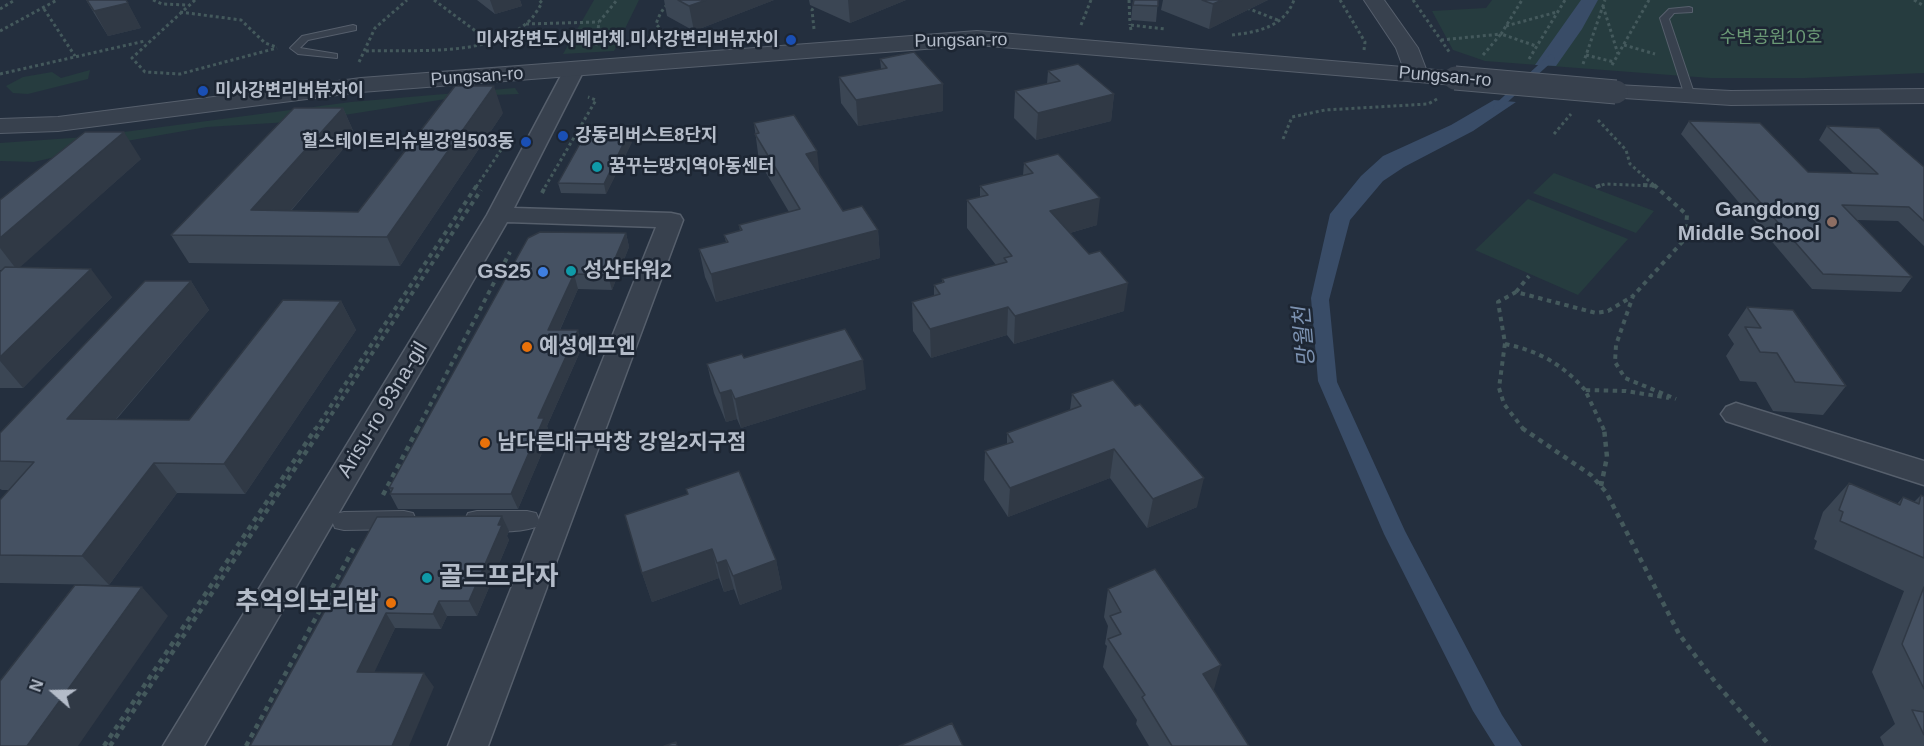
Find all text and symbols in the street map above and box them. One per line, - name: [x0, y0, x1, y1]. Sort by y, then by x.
- park label: 수변공원10호: [1720, 27, 1822, 49]
- place label: 미사강변도시베라체.미사강변리버뷰자이: [476, 29, 779, 51]
- street label: Pungsan-ro: [914, 29, 1008, 53]
- marker: 미사강변도시베라체.미사강변리버뷰자이: [784, 33, 798, 47]
- street label: Pungsan-ro: [1398, 62, 1492, 92]
- street label: Pungsan-ro: [430, 63, 524, 91]
- place label: 미사강변리버뷰자이: [215, 80, 364, 102]
- marker: 미사강변리버뷰자이: [196, 84, 210, 98]
- place label: 강동리버스트8단지: [575, 125, 717, 147]
- marker: 강동리버스트8단지: [556, 129, 570, 143]
- place label: 힐스테이트리슈빌강일503동: [302, 131, 514, 153]
- marker: 힐스테이트리슈빌강일503동: [519, 135, 533, 149]
- place label: 꿈꾸는땅지역아동센터: [609, 156, 775, 178]
- marker: 꿈꾸는땅지역아동센터: [590, 160, 604, 174]
- place label: Gangdong Middle School: [1678, 197, 1820, 247]
- marker: Gangdong Middle School: [1825, 215, 1839, 229]
- place label: 성산타워2: [583, 258, 672, 284]
- place label: GS25: [477, 259, 531, 285]
- marker: 성산타워2: [564, 264, 578, 278]
- marker: GS25: [536, 265, 550, 279]
- water label: 망월천: [1289, 306, 1321, 368]
- place label: 예성에프엔: [539, 334, 636, 360]
- street label: Arisu-ro 93na-gil: [333, 337, 433, 483]
- marker: 예성에프엔: [520, 340, 534, 354]
- place label: 남다른대구막창 강일2지구점: [497, 430, 746, 456]
- marker: 남다른대구막창 강일2지구점: [478, 436, 492, 450]
- place label: 골드프라자: [439, 562, 559, 594]
- marker: 골드프라자: [420, 571, 434, 585]
- place label: 추억의보리밥: [235, 587, 379, 619]
- marker: 추억의보리밥: [384, 596, 398, 610]
- north arrow: [24, 662, 84, 722]
- text: N: [27, 677, 47, 694]

